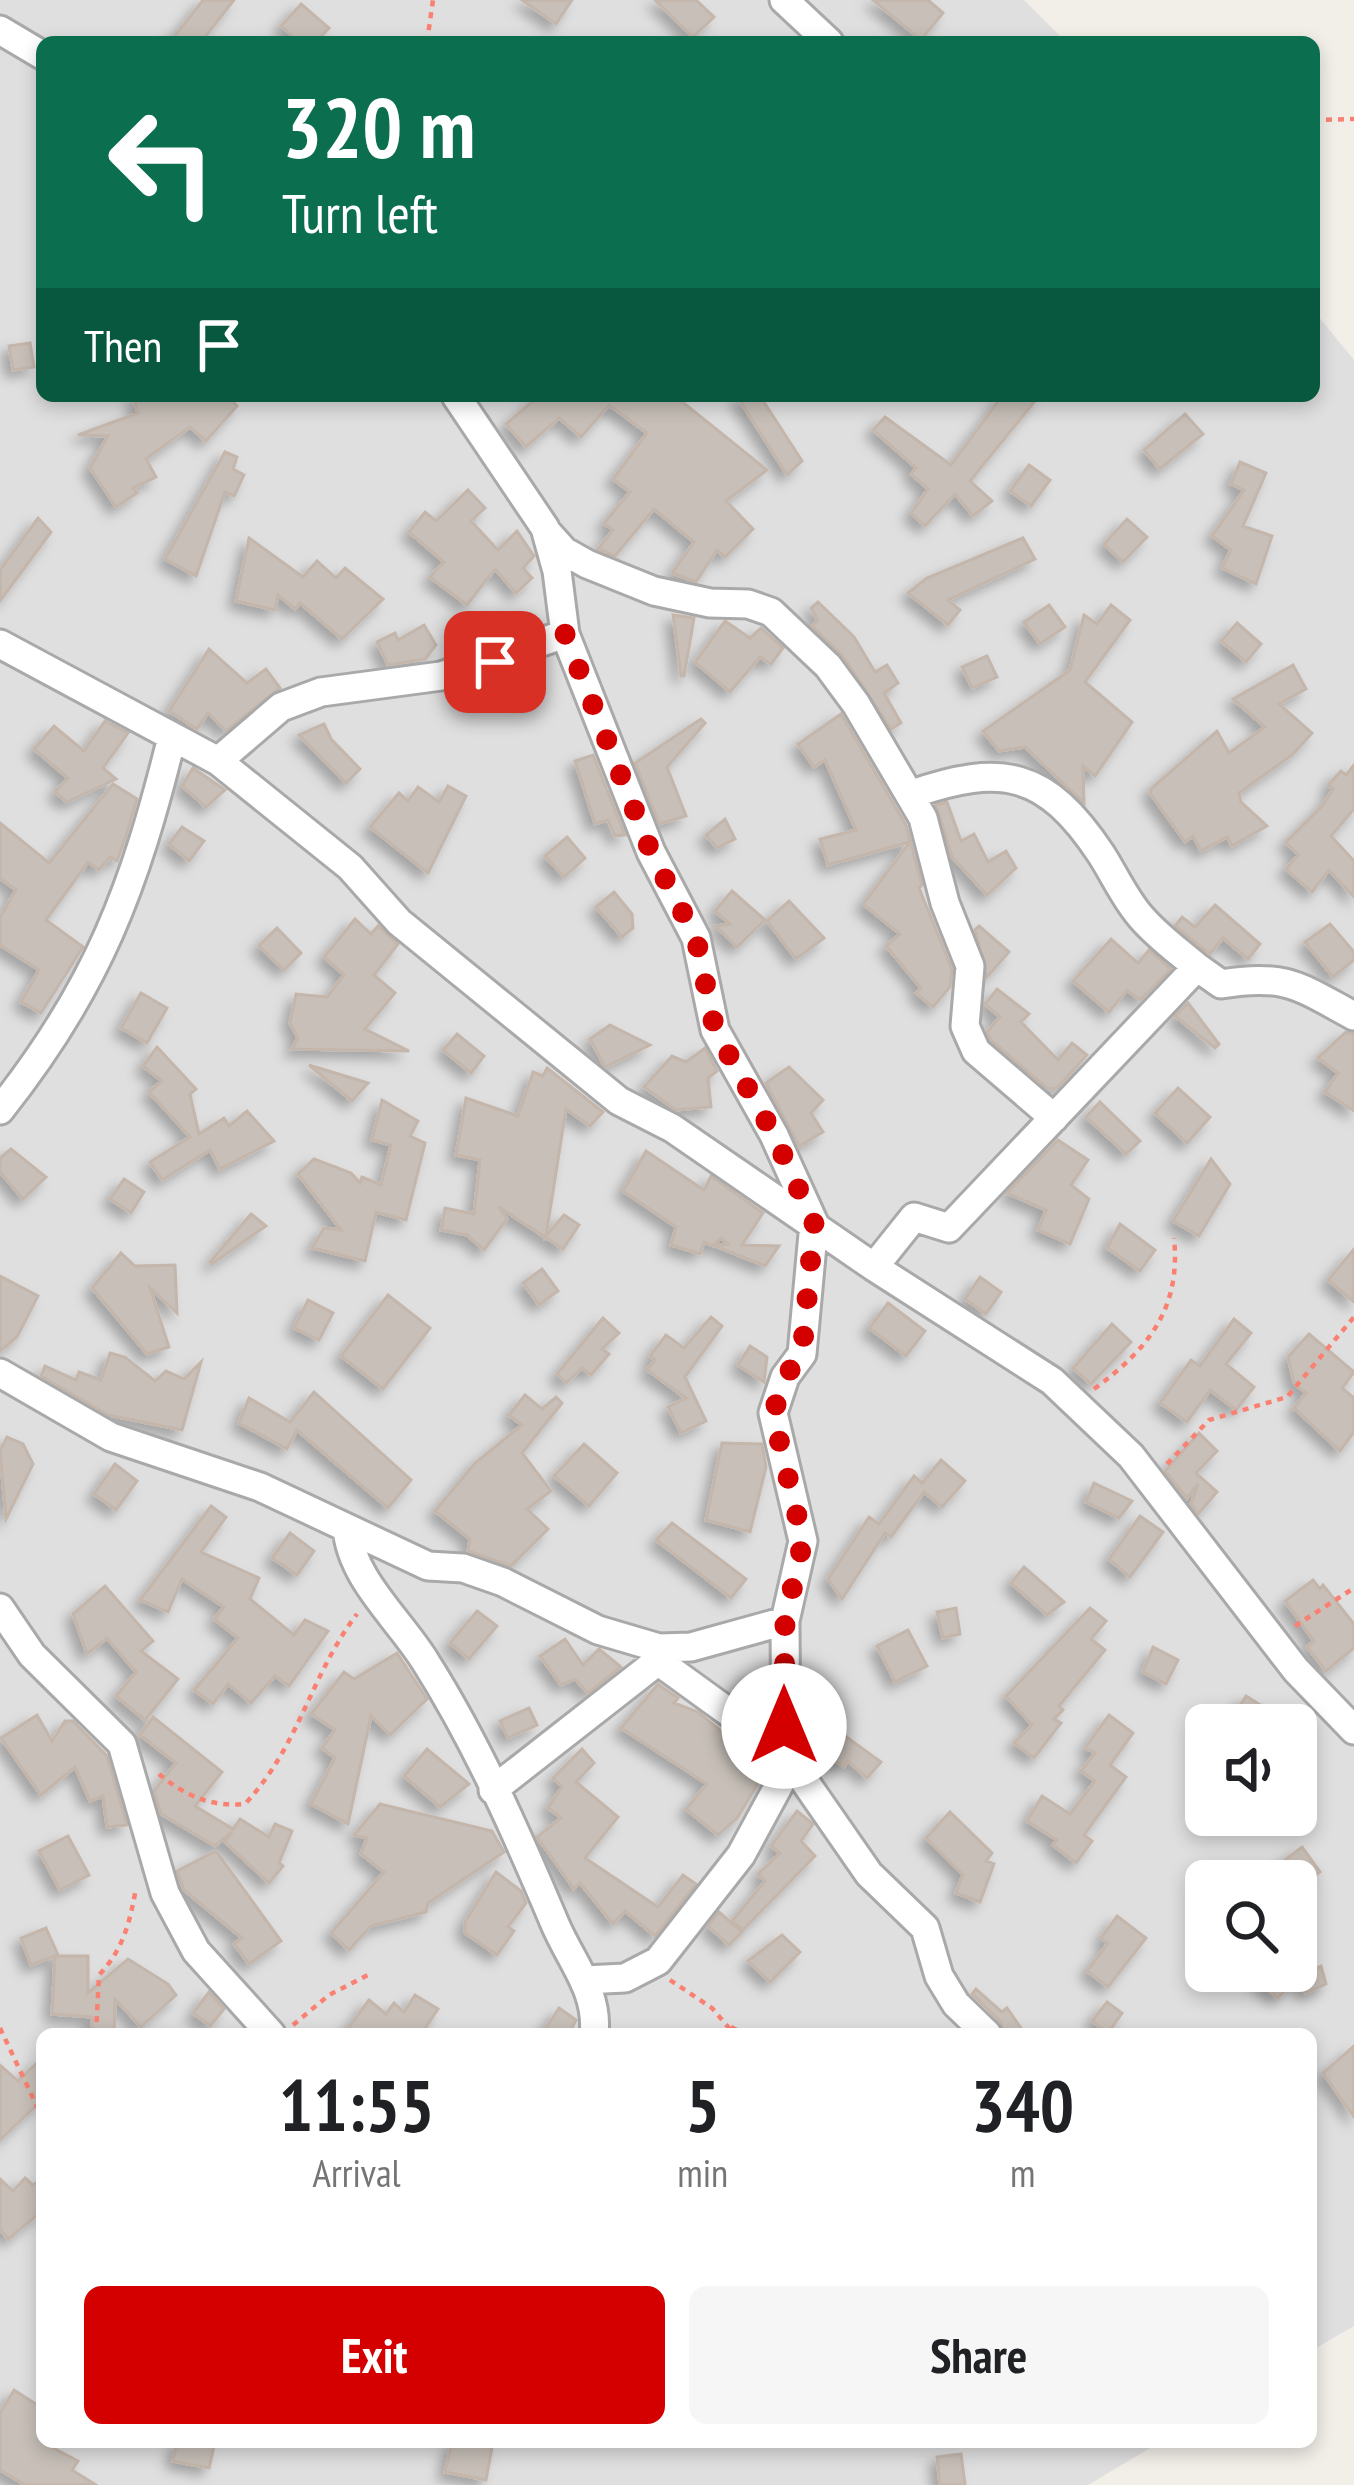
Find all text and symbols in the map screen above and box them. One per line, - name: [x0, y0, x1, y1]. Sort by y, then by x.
- text: 320 m: [282, 72, 475, 181]
- icon: left: [84, 84, 240, 240]
- text: Turn left: [282, 178, 438, 248]
- icon: arrive: [186, 312, 252, 378]
- text: Then: [84, 316, 162, 374]
- pin: [444, 611, 546, 713]
- icon: arrive: [462, 629, 528, 695]
- position arrow: [721, 1663, 847, 1789]
- map controls: [1185, 1704, 1317, 1992]
- button: sound: [1185, 1704, 1317, 1836]
- button: search: [1185, 1860, 1317, 1992]
- text: 11:55: [279, 2058, 435, 2151]
- text: 5: [686, 2058, 720, 2151]
- text: 340: [971, 2058, 1074, 2151]
- text: Arrival: [313, 2147, 401, 2198]
- text: min: [677, 2147, 728, 2198]
- text: m: [1010, 2147, 1035, 2198]
- button: Exit: [84, 2286, 665, 2424]
- button: Share: [689, 2286, 1269, 2424]

